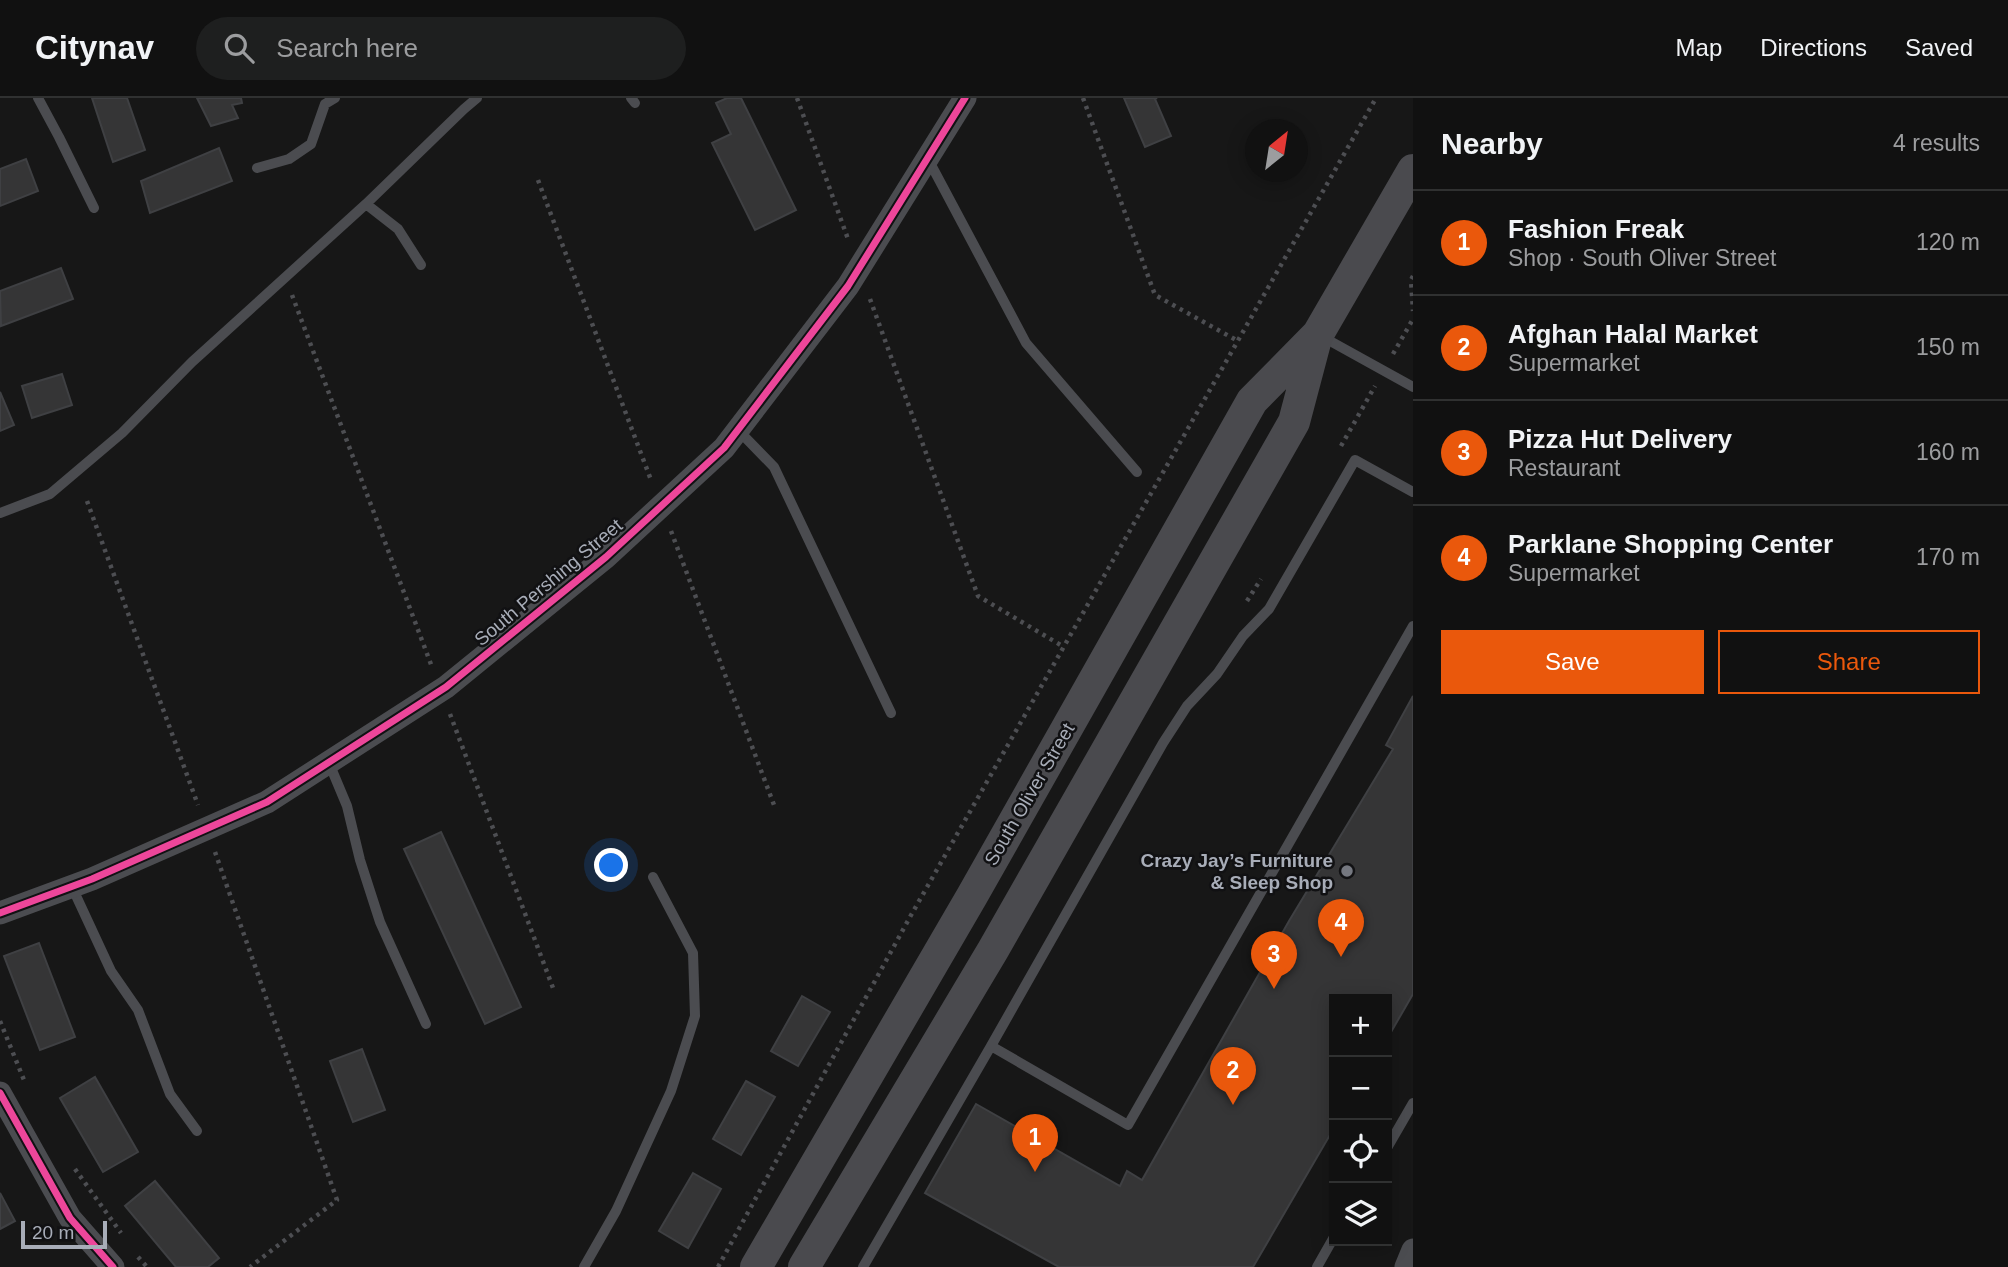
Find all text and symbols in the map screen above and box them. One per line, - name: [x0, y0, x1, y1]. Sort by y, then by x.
- search box: [196, 17, 686, 80]
- text: Citynav: [35, 29, 154, 66]
- icon: search: [220, 29, 258, 67]
- text: Search here: [276, 33, 418, 63]
- text: Map: [1676, 34, 1722, 61]
- text: Directions: [1760, 34, 1867, 61]
- text: Saved: [1905, 34, 1973, 61]
- north arrow: [1245, 119, 1308, 182]
- text: Nearby: [1441, 127, 1543, 160]
- text: 4 results: [1893, 130, 1980, 156]
- text: Fashion Freak: [1508, 214, 1684, 244]
- text: 1: [1458, 229, 1470, 255]
- text: 120 m: [1916, 229, 1980, 255]
- text: Shop · South Oliver Street: [1508, 245, 1776, 271]
- text: Afghan Halal Market: [1508, 319, 1758, 349]
- text: 2: [1458, 334, 1470, 360]
- text: 150 m: [1916, 334, 1980, 360]
- text: Supermarket: [1508, 350, 1640, 376]
- text: Pizza Hut Delivery: [1508, 424, 1732, 454]
- text: 3: [1458, 439, 1470, 465]
- text: 160 m: [1916, 439, 1980, 465]
- text: Restaurant: [1508, 455, 1621, 481]
- street label: South Pershing Street: [470, 514, 627, 650]
- text: Parklane Shopping Center: [1508, 529, 1833, 559]
- text: 4: [1458, 544, 1470, 570]
- text: 170 m: [1916, 544, 1980, 570]
- text: Supermarket: [1508, 560, 1640, 586]
- button: Save: [1441, 630, 1704, 694]
- button: Share: [1718, 630, 1980, 694]
- street label: South Oliver Street: [980, 719, 1079, 869]
- your location: [594, 848, 628, 882]
- place label: Crazy Jay’s Furniture & Sleep Shop: [1140, 850, 1333, 893]
- marker: Crazy Jay’s Furniture & Sleep Shop: [1339, 863, 1355, 879]
- pin: 4: [1318, 899, 1364, 957]
- pin: 3: [1251, 931, 1297, 989]
- map controls: [1329, 994, 1392, 1246]
- button: +: [1329, 994, 1392, 1057]
- pin: 2: [1210, 1047, 1256, 1105]
- button: −: [1329, 1057, 1392, 1120]
- pin: 1: [1012, 1114, 1058, 1172]
- button: locate: [1329, 1120, 1392, 1183]
- button: layers: [1329, 1183, 1392, 1246]
- scale bar: [21, 1218, 107, 1250]
- text: 20 m: [32, 1222, 74, 1243]

